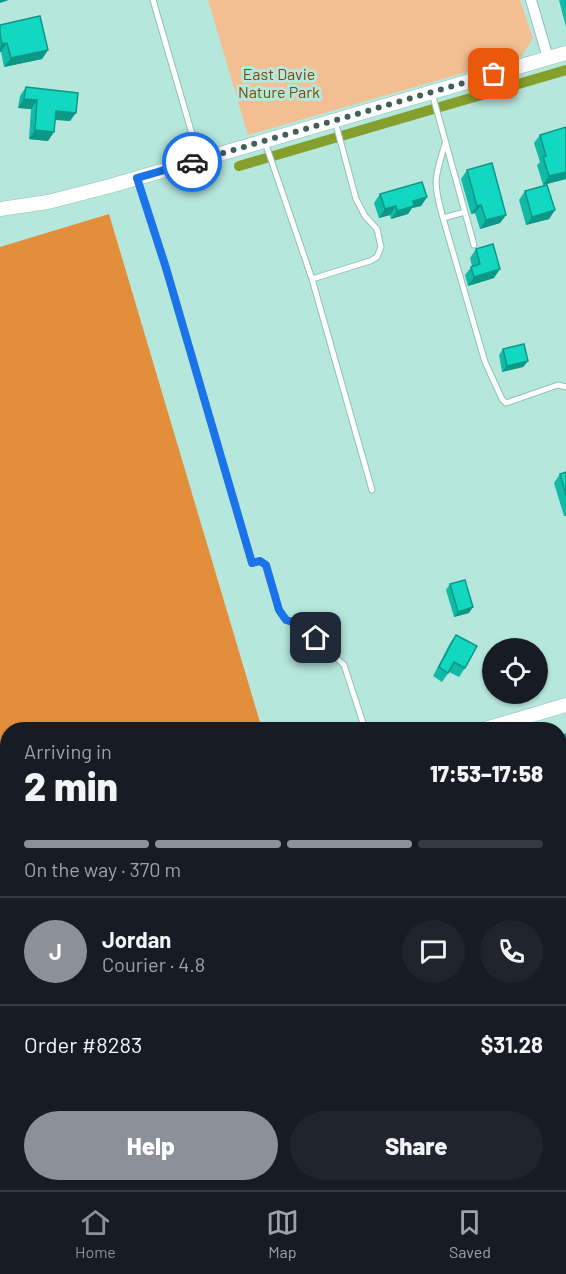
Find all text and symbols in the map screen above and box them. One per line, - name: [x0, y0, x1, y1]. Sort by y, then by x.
- pin: [468, 48, 519, 99]
- icon: bag: [477, 57, 510, 90]
- park label: East Davie Nature Park: [238, 64, 320, 101]
- courier: [162, 132, 222, 192]
- icon: car: [176, 146, 209, 179]
- pin: [290, 612, 341, 663]
- icon: home: [299, 621, 332, 654]
- map controls: [482, 638, 548, 704]
- button: locate: [482, 638, 548, 704]
- text: Arriving in: [24, 739, 112, 763]
- text: 17:53–17:58: [430, 760, 543, 786]
- text: 2 min: [24, 762, 118, 809]
- text: On the way · 370 m: [24, 857, 181, 881]
- button: chat: [402, 920, 465, 983]
- button: phone: [480, 920, 543, 983]
- text: Jordan: [102, 926, 171, 952]
- text: J: [49, 938, 62, 964]
- text: Courier · 4.8: [102, 952, 205, 976]
- text: Order #8283: [24, 1031, 142, 1057]
- text: $31.28: [481, 1031, 543, 1057]
- button: Help: [24, 1111, 278, 1180]
- button: Share: [290, 1111, 543, 1180]
- tab: Home: [75, 1206, 116, 1261]
- tab: Map: [266, 1206, 299, 1261]
- tab: Saved: [449, 1206, 491, 1261]

